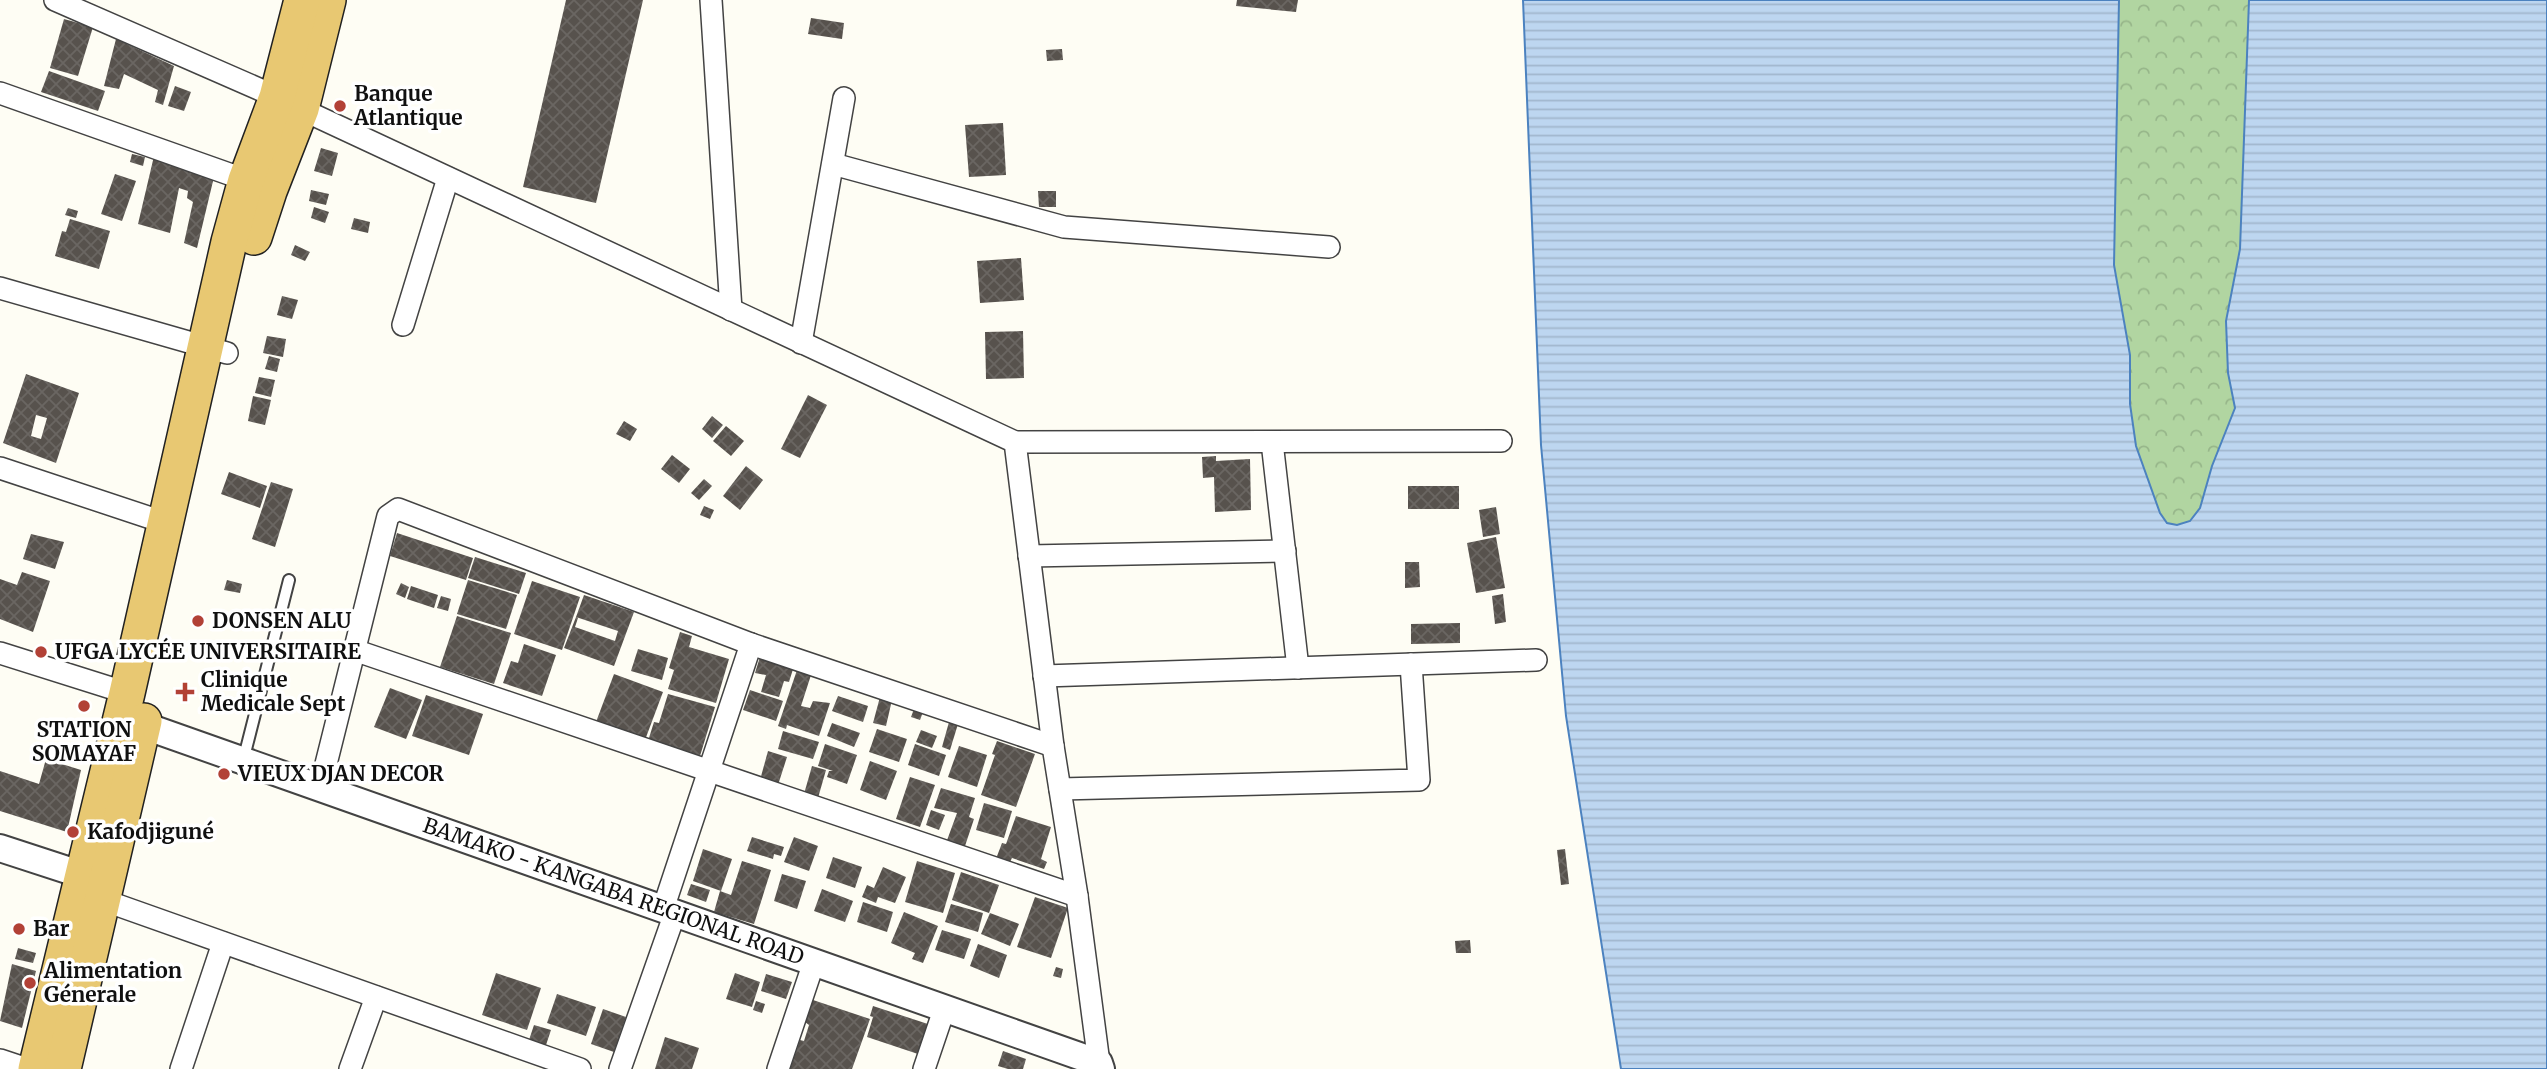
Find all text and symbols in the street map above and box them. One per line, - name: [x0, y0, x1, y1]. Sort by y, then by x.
- place label: Banque Atlantique: [353, 80, 463, 131]
- marker: Banque Atlantique: [332, 98, 348, 114]
- place label: DONSEN ALU: [212, 607, 352, 634]
- marker: DONSEN ALU: [190, 613, 206, 629]
- place label: UFGA LYCÉE UNIVERSITAIRE: [55, 637, 361, 665]
- marker: UFGA LYCÉE UNIVERSITAIRE: [33, 644, 49, 660]
- place label: Clinique Medicale Sept: [201, 666, 346, 717]
- marker: Clinique Medicale Sept: [175, 682, 195, 702]
- marker: STATION SOMAYAF: [76, 698, 92, 714]
- place label: STATION SOMAYAF: [32, 716, 136, 767]
- place label: VIEUX DJAN DECOR: [237, 760, 445, 787]
- marker: VIEUX DJAN DECOR: [216, 766, 232, 782]
- street label: BAMAKO - KANGABA REGIONAL ROAD: [419, 811, 808, 971]
- place label: Kafodjiguné: [87, 818, 214, 845]
- marker: Kafodjiguné: [65, 824, 81, 840]
- place label: Bar: [33, 915, 70, 942]
- marker: Bar: [11, 921, 27, 937]
- place label: Alimentation Génerale: [43, 957, 182, 1008]
- marker: Alimentation Génerale: [22, 975, 38, 991]

